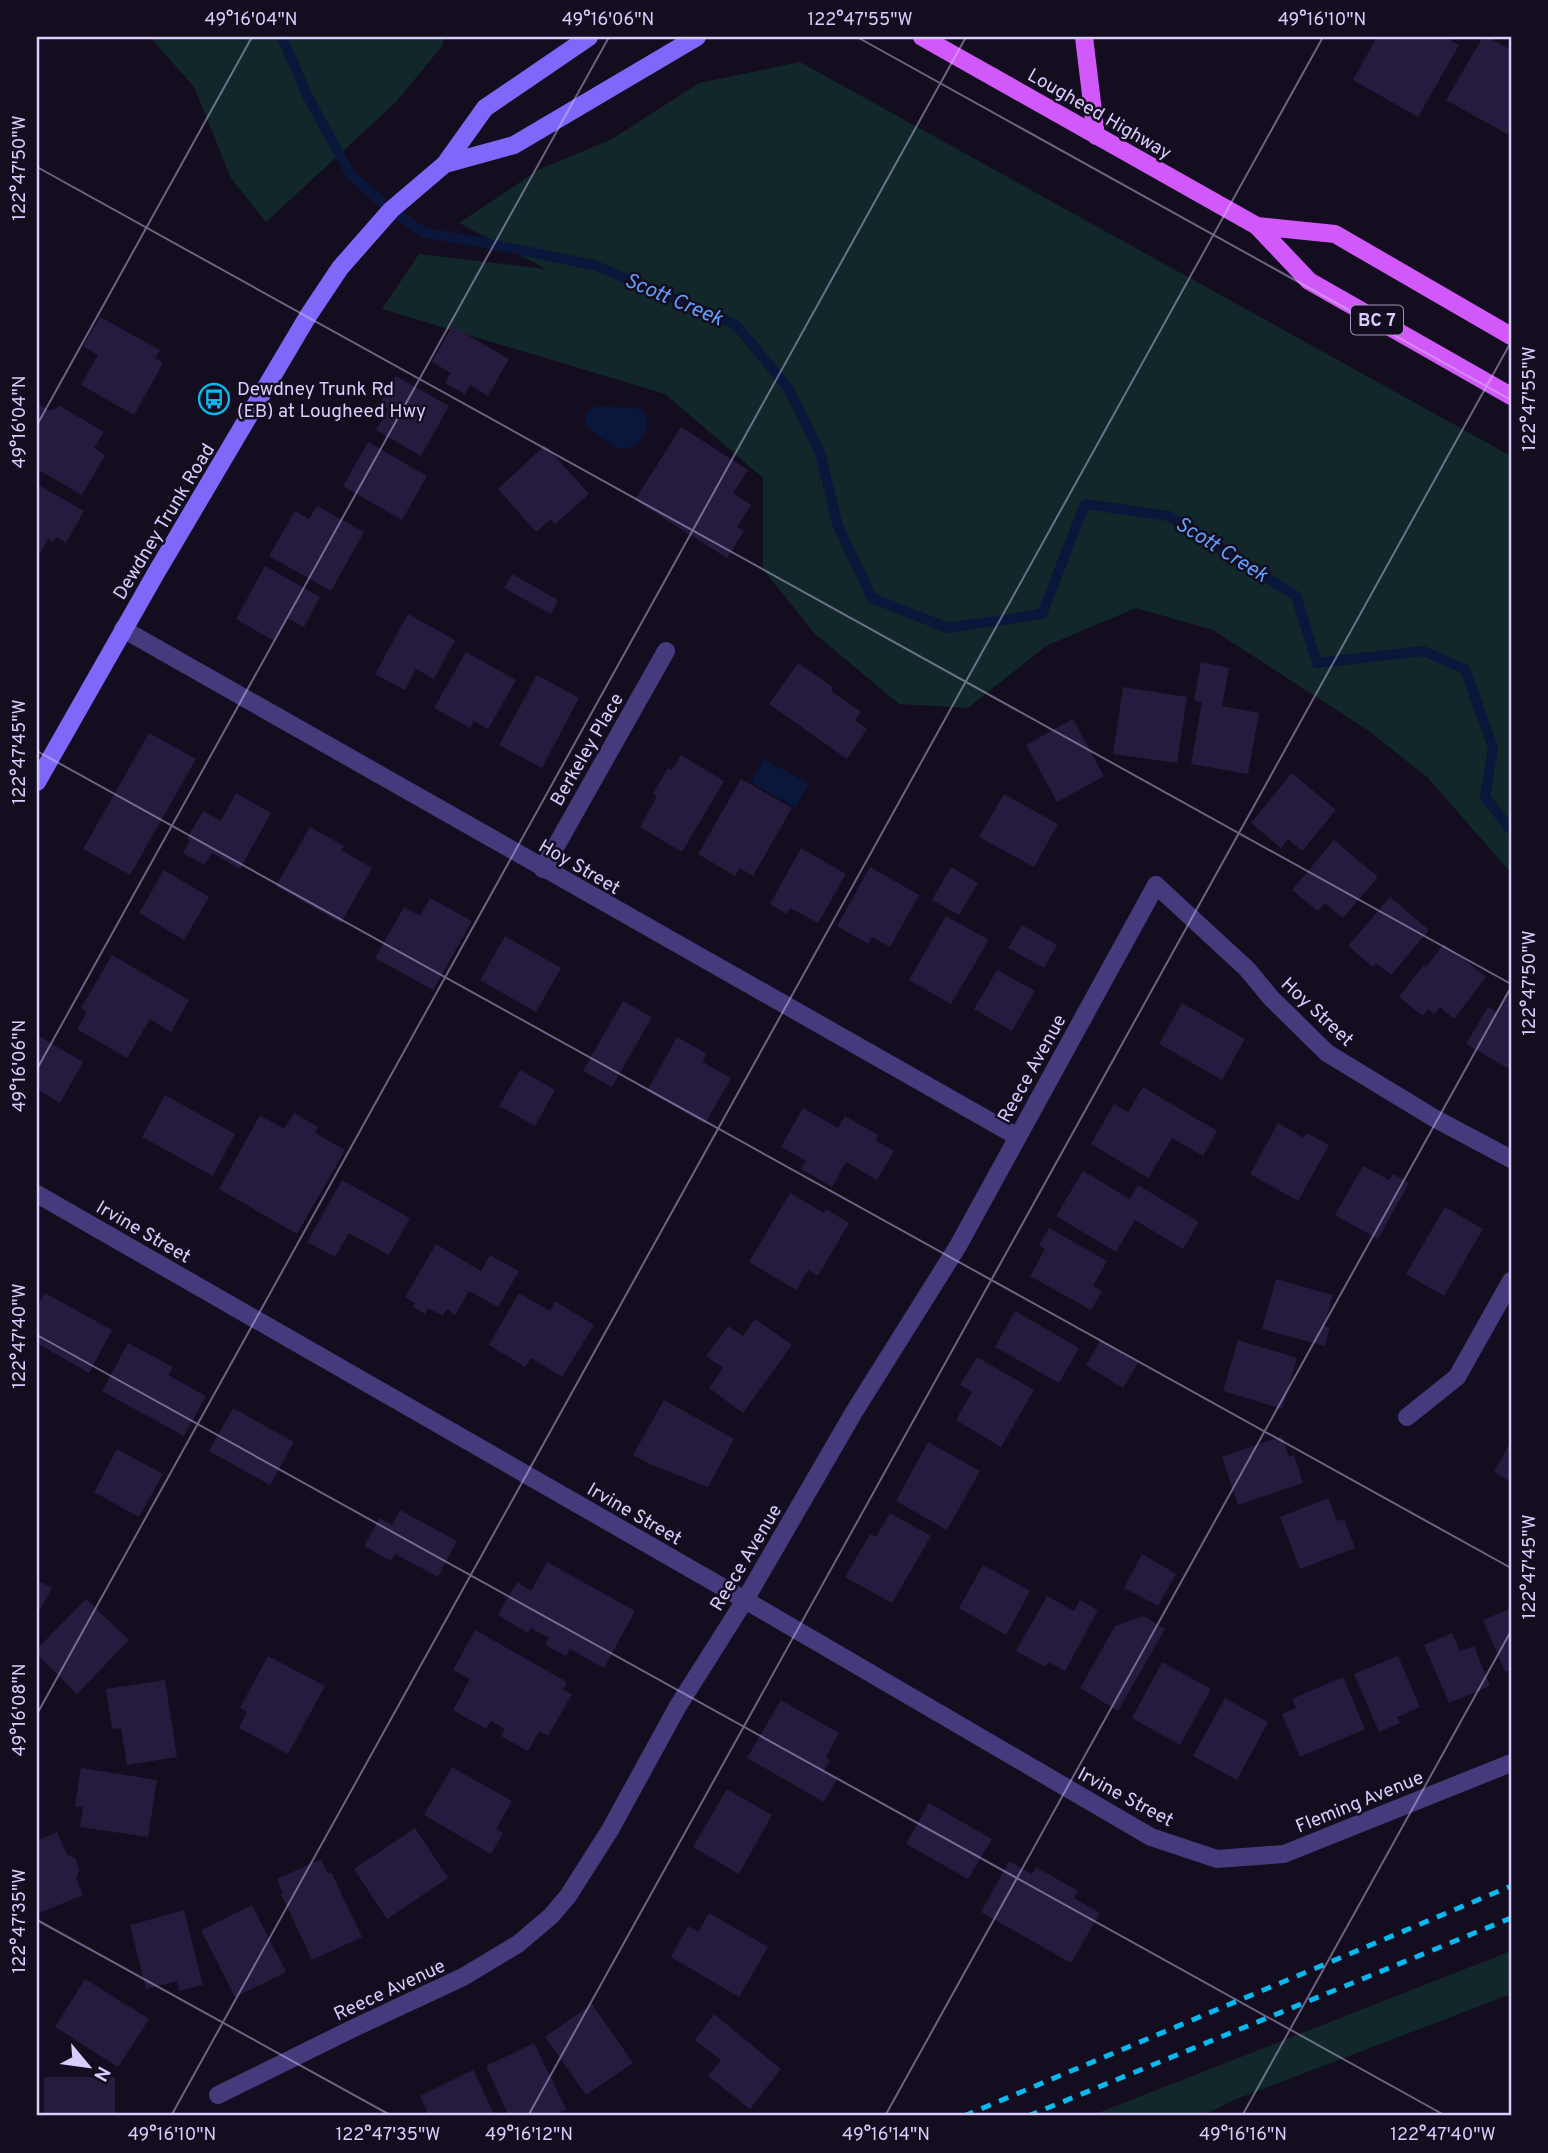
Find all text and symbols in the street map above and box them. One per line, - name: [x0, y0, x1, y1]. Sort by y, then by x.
- text: 49°16'04"N: [204, 9, 298, 32]
- text: 49°16'06"N: [562, 9, 654, 32]
- text: 122°47'55"W: [807, 9, 913, 32]
- text: 49°16'10"N: [1278, 9, 1366, 32]
- street label: Lougheed Highway: [1023, 64, 1175, 166]
- text: 122°47'50"W: [9, 115, 32, 221]
- water label: Scott Creek: [620, 268, 727, 333]
- road number: BC 7: [1351, 306, 1403, 334]
- text: 122°47'55"W: [1519, 346, 1542, 452]
- text: 49°16'04"N: [9, 375, 32, 469]
- place label: Dewdney Trunk Rd (EB) at Lougheed Hwy: [237, 378, 426, 424]
- bus stop icon: Dewdney Trunk Rd (EB) at Lougheed Hwy: [197, 382, 231, 416]
- street label: Dewdney Trunk Road: [109, 440, 221, 605]
- water label: Scott Creek: [1170, 511, 1273, 590]
- street label: Berkeley Place: [546, 689, 630, 811]
- text: 122°47'45"W: [9, 699, 32, 805]
- street label: Hoy Street: [534, 835, 624, 901]
- text: 122°47'50"W: [1519, 930, 1542, 1036]
- street label: Hoy Street: [1275, 973, 1358, 1052]
- street label: Reece Avenue: [993, 1011, 1072, 1127]
- text: 49°16'06"N: [9, 1020, 32, 1112]
- street label: Irvine Street: [91, 1196, 195, 1269]
- text: 122°47'40"W: [9, 1283, 32, 1389]
- street label: Irvine Street: [582, 1478, 686, 1551]
- street label: Reece Avenue: [705, 1500, 788, 1616]
- text: 122°47'45"W: [1519, 1514, 1542, 1620]
- text: 49°16'08"N: [9, 1664, 32, 1756]
- street label: Irvine Street: [1073, 1762, 1177, 1833]
- street label: Fleming Avenue: [1292, 1766, 1427, 1839]
- text: 122°47'35"W: [9, 1869, 32, 1973]
- street label: Reece Avenue: [330, 1954, 449, 2027]
- north arrow: [52, 2030, 122, 2100]
- text: N: [87, 2061, 115, 2085]
- text: 49°16'10"N: [128, 2124, 216, 2147]
- text: 122°47'35"W: [336, 2124, 440, 2147]
- text: 49°16'12"N: [485, 2124, 573, 2147]
- text: 49°16'14"N: [842, 2124, 930, 2147]
- text: 49°16'16"N: [1199, 2124, 1287, 2147]
- text: 122°47'40"W: [1390, 2124, 1496, 2147]

